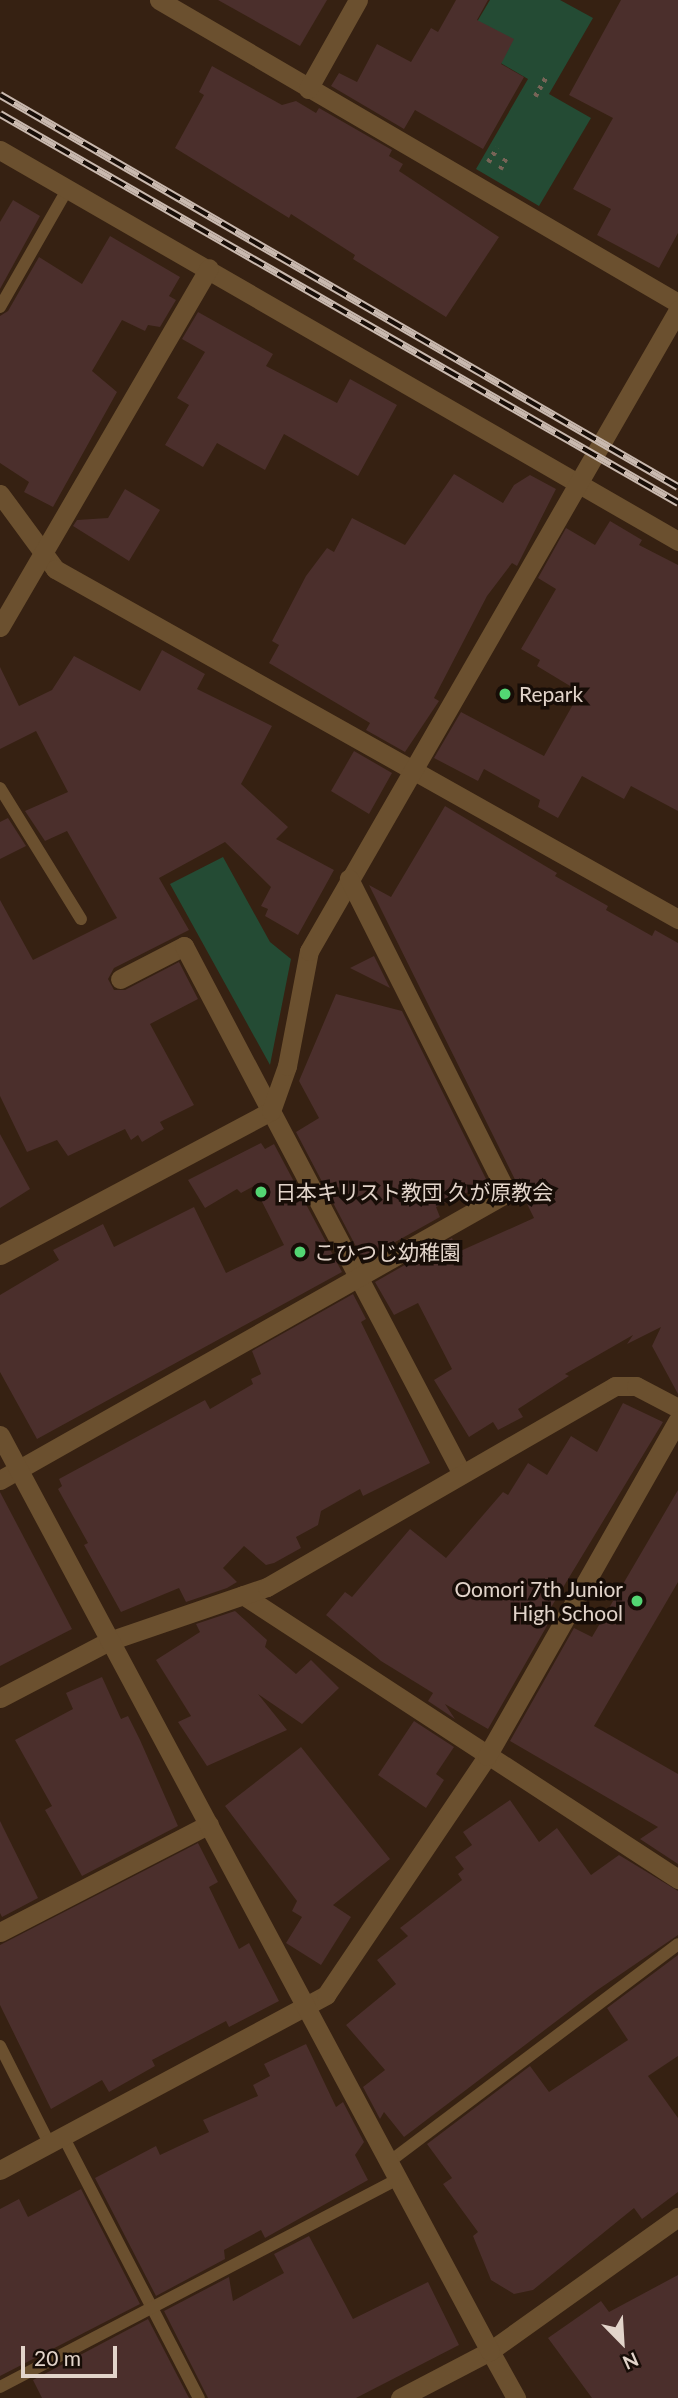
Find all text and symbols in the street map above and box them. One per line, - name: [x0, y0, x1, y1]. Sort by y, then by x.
- place label: Repark: [519, 681, 583, 707]
- marker: Repark: [497, 686, 513, 702]
- place label: 日本キリスト教団 久が原教会: [275, 1179, 553, 1205]
- marker: 日本キリスト教団 久が原教会: [253, 1184, 269, 1200]
- place label: こひつじ幼稚園: [314, 1239, 461, 1265]
- marker: こひつじ幼稚園: [292, 1244, 308, 1260]
- place label: Oomori 7th Junior High School: [454, 1576, 623, 1626]
- marker: Oomori 7th Junior High School: [629, 1593, 645, 1609]
- north arrow: [587, 2307, 657, 2377]
- scale bar: [24, 2332, 121, 2376]
- text: 20 m: [34, 2345, 81, 2370]
- text: N: [619, 2348, 642, 2375]

